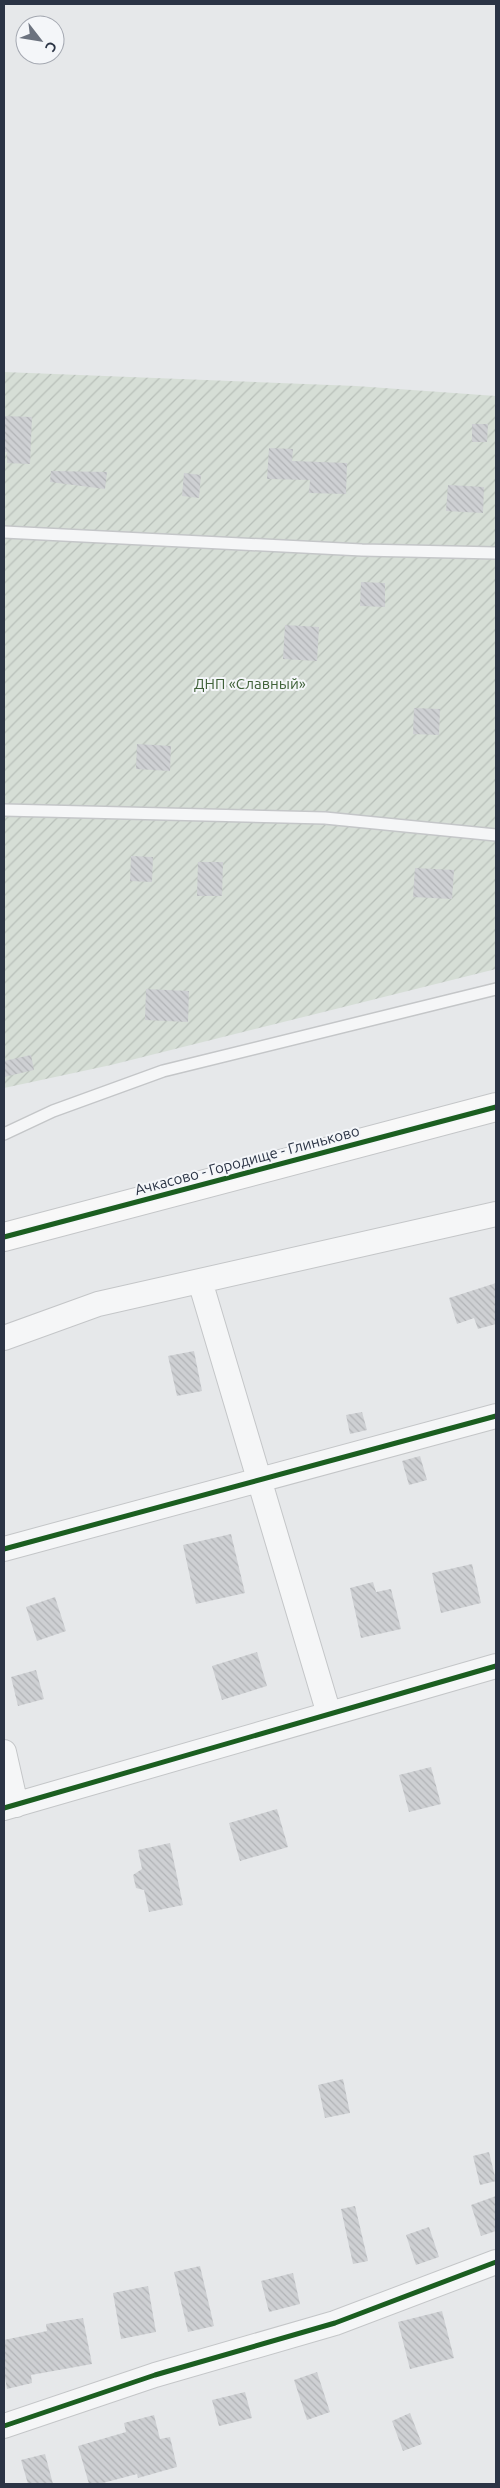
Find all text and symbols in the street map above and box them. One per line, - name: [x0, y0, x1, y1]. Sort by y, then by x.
- north arrow: [15, 15, 65, 65]
- text: С: [42, 39, 60, 55]
- park label: ДНП «Славный»: [194, 675, 306, 692]
- street label: Ачкасово - Городище - Глиньково: [133, 1122, 361, 1198]

